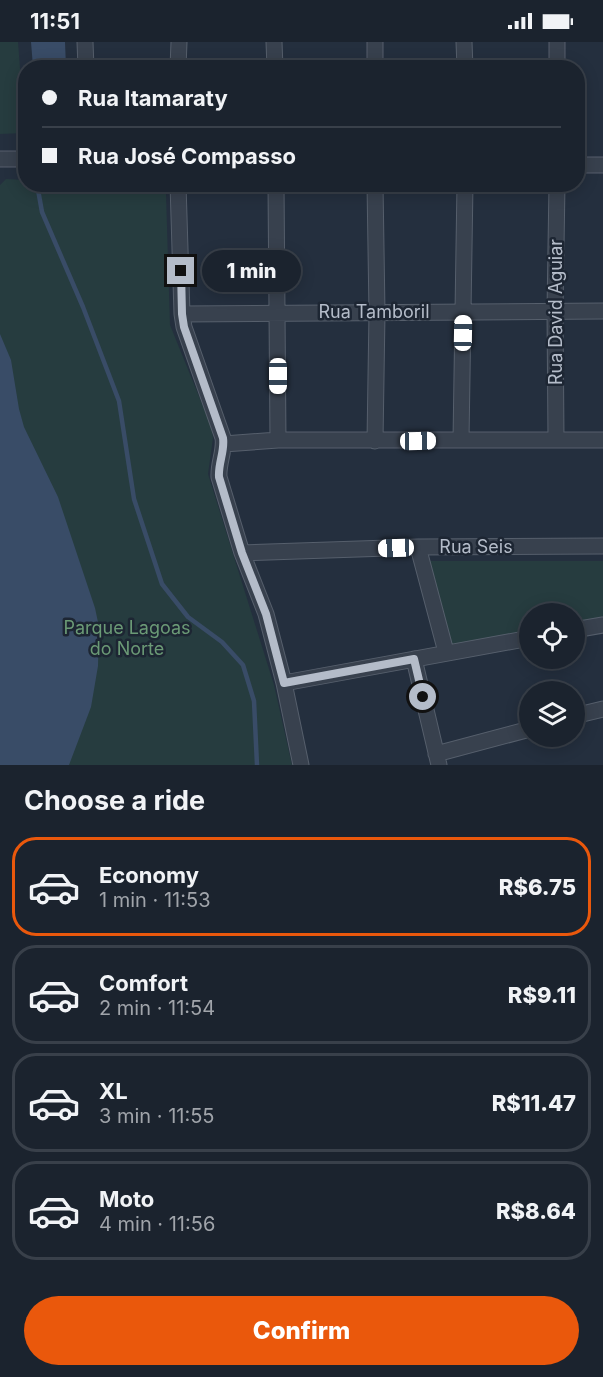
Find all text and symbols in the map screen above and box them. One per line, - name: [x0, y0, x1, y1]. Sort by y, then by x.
- text: 11:51: [30, 8, 80, 34]
- text: Rua Itamaraty: [78, 85, 228, 111]
- text: Rua José Compasso: [78, 143, 296, 169]
- street label: Rua David Aguiar: [545, 239, 566, 385]
- callout: 1 min: [202, 250, 301, 292]
- route end: [167, 257, 194, 284]
- text: 1 min: [226, 259, 277, 283]
- street label: Rua Tamboril: [318, 301, 430, 322]
- car: [454, 315, 472, 351]
- car: [269, 358, 287, 394]
- car: [400, 432, 436, 450]
- street label: Rua Seis: [439, 536, 513, 557]
- car: [378, 538, 414, 558]
- map controls: [519, 603, 585, 747]
- button: locate: [519, 603, 585, 669]
- park label: Parque Lagoas do Norte: [63, 617, 191, 659]
- button: layers: [519, 681, 585, 747]
- route start: [409, 683, 436, 710]
- text: Choose a ride: [24, 784, 205, 817]
- icon: car: [27, 860, 81, 914]
- text: Economy: [99, 862, 199, 888]
- text: R$6.75: [499, 874, 576, 900]
- text: 1 min · 11:53: [99, 888, 211, 912]
- icon: car: [27, 968, 81, 1022]
- text: Comfort: [99, 970, 188, 996]
- text: R$9.11: [508, 982, 576, 1008]
- text: 2 min · 11:54: [99, 996, 215, 1020]
- icon: car: [27, 1076, 81, 1130]
- text: XL: [99, 1078, 128, 1104]
- text: R$11.47: [492, 1090, 576, 1116]
- text: 3 min · 11:55: [99, 1104, 215, 1128]
- icon: car: [27, 1184, 81, 1238]
- text: Moto: [99, 1186, 154, 1212]
- text: R$8.64: [496, 1198, 576, 1224]
- text: 4 min · 11:56: [99, 1212, 215, 1236]
- button: Confirm: [24, 1296, 579, 1365]

